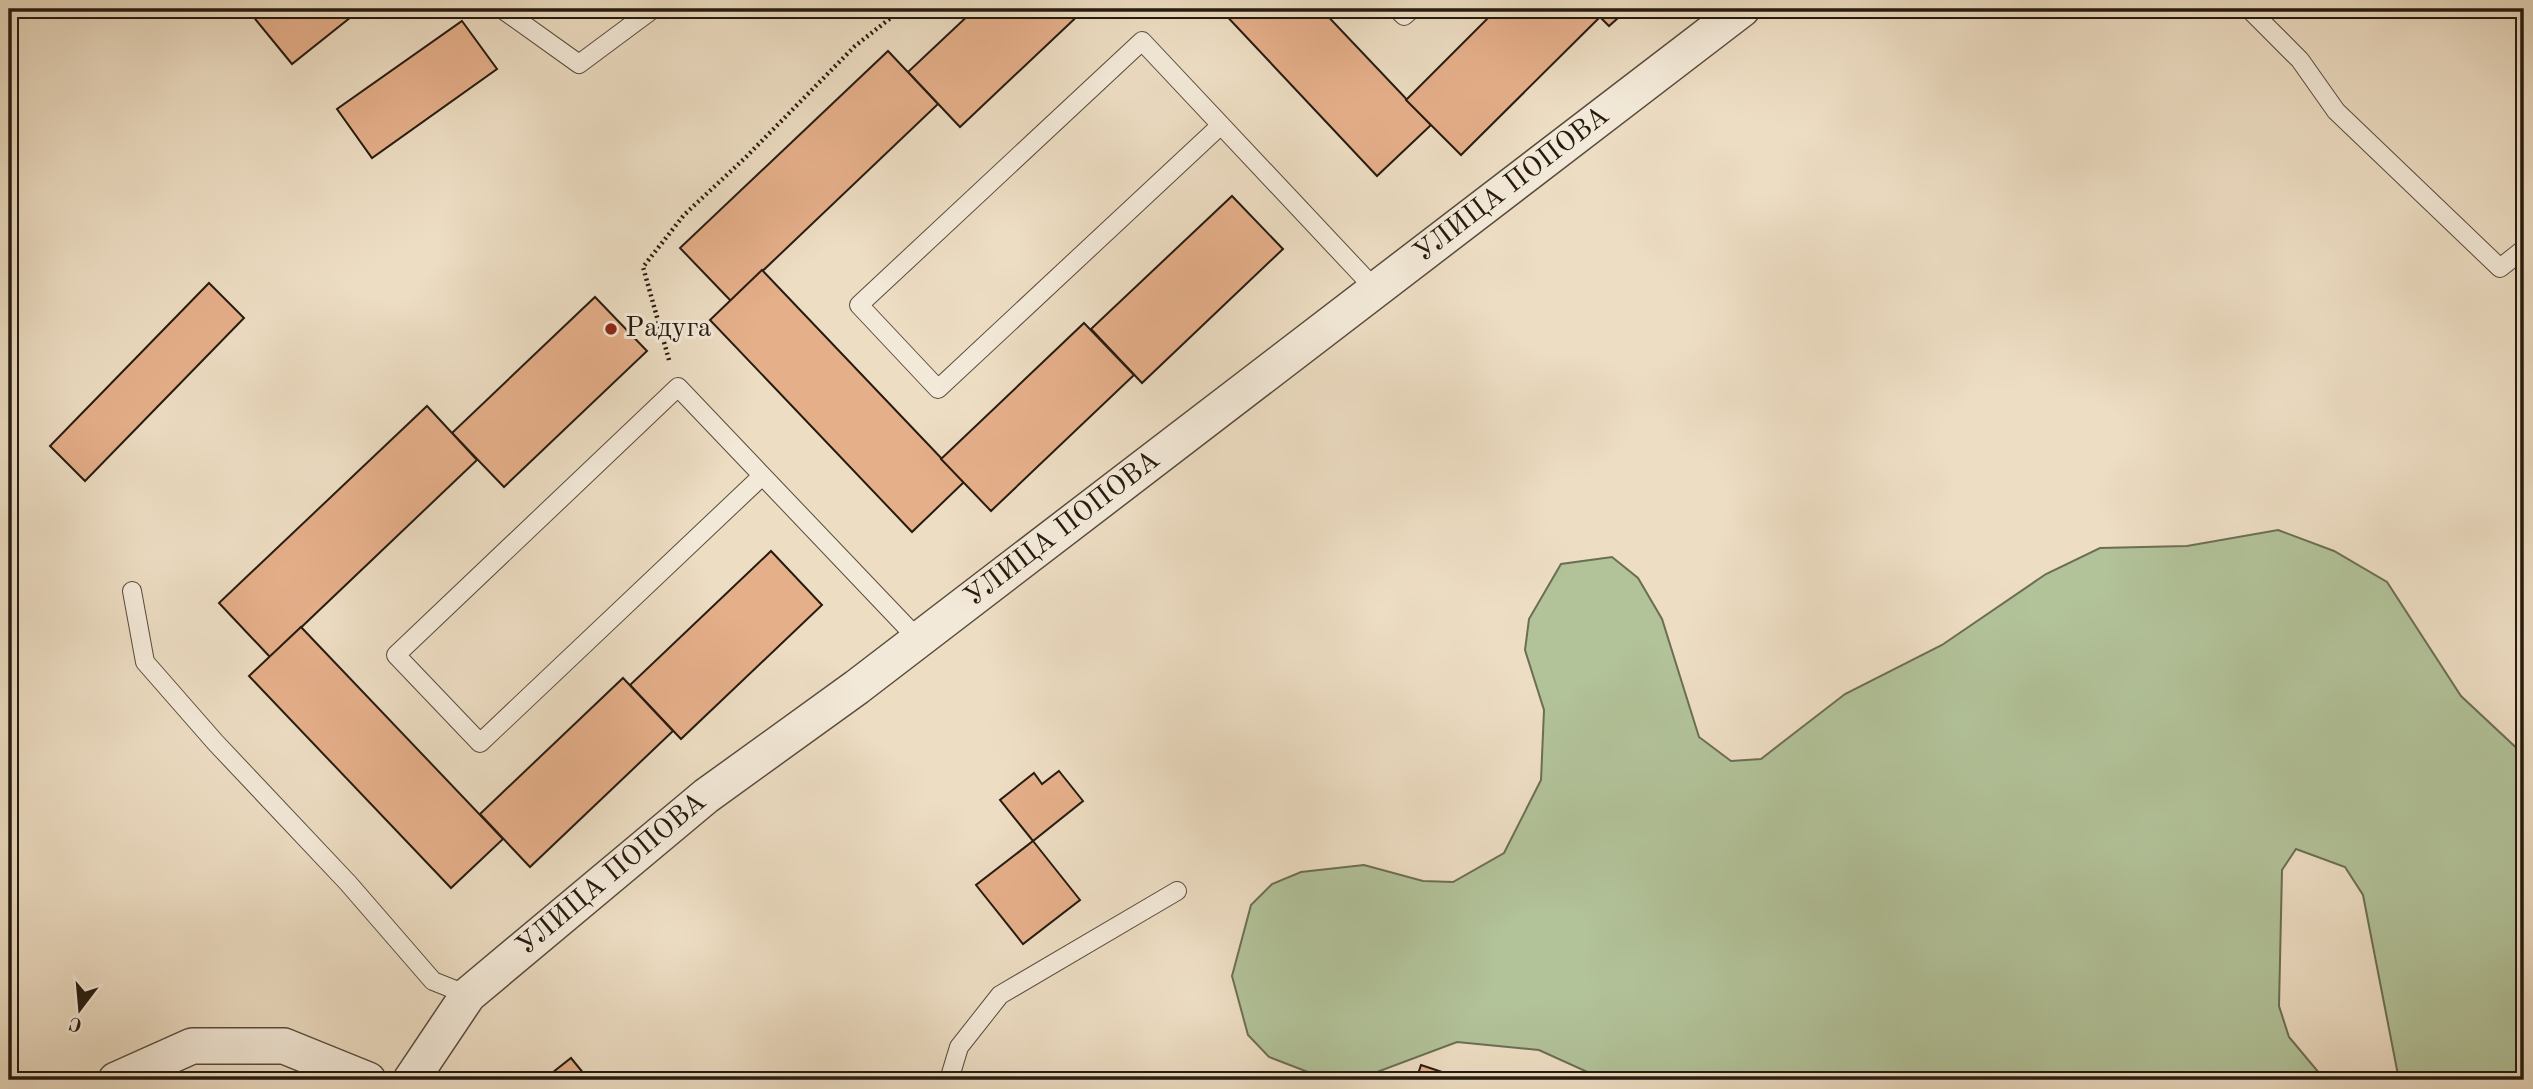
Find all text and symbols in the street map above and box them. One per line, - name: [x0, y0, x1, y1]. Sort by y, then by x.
- street label: УЛИЦА ПОПОВА: [1409, 102, 1615, 268]
- place label: Радуга: [625, 315, 712, 343]
- marker: Радуга: [603, 321, 619, 337]
- street label: УЛИЦА ПОПОВА: [960, 446, 1165, 613]
- street label: УЛИЦА ПОПОВА: [512, 788, 712, 961]
- north arrow: [46, 974, 116, 1044]
- text: С: [67, 1012, 85, 1034]

